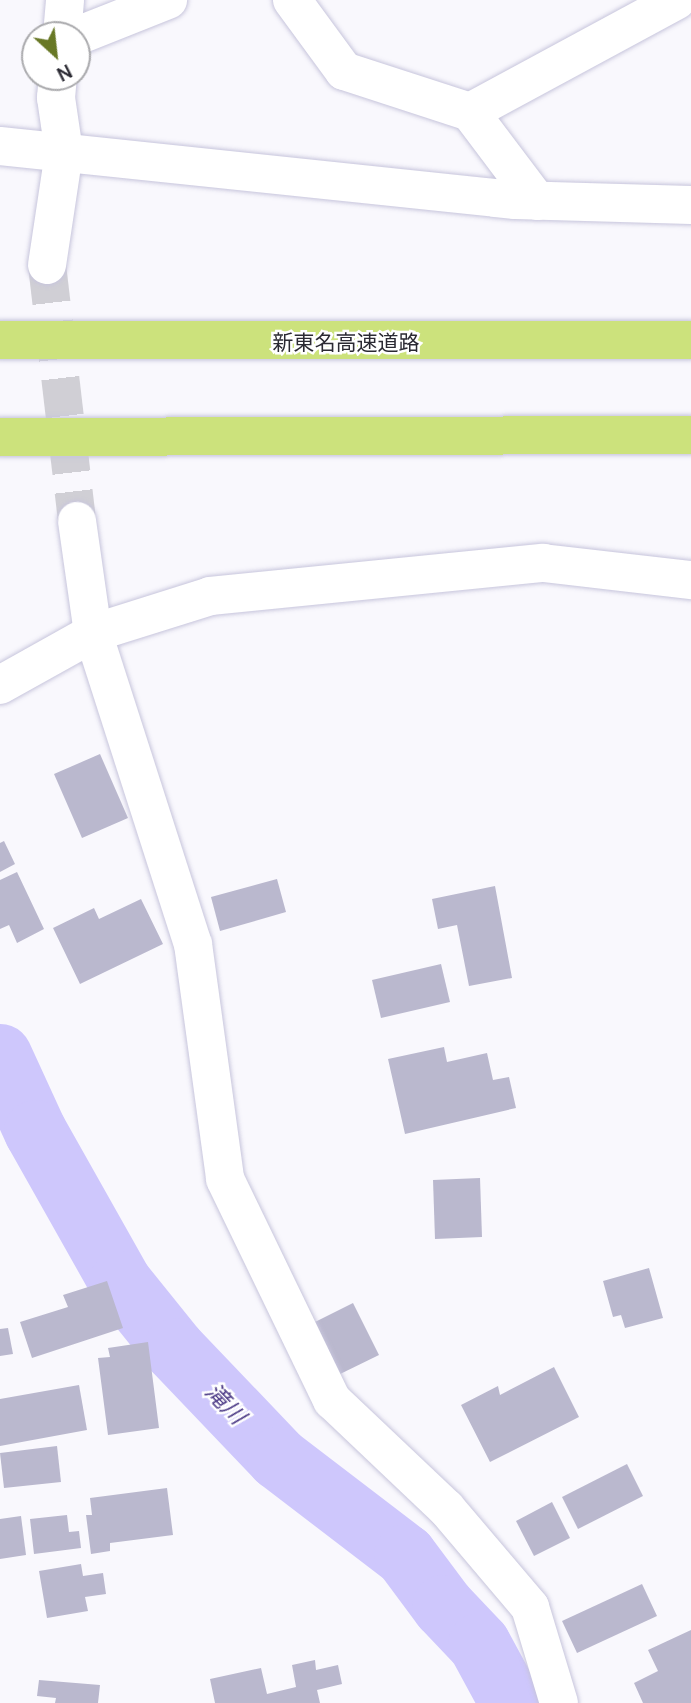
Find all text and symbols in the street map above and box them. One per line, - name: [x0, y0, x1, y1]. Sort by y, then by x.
- north arrow: [21, 21, 91, 91]
- text: N: [53, 58, 77, 88]
- street label: 新東名高速道路: [273, 329, 419, 355]
- water label: 滝川: [200, 1377, 252, 1429]

